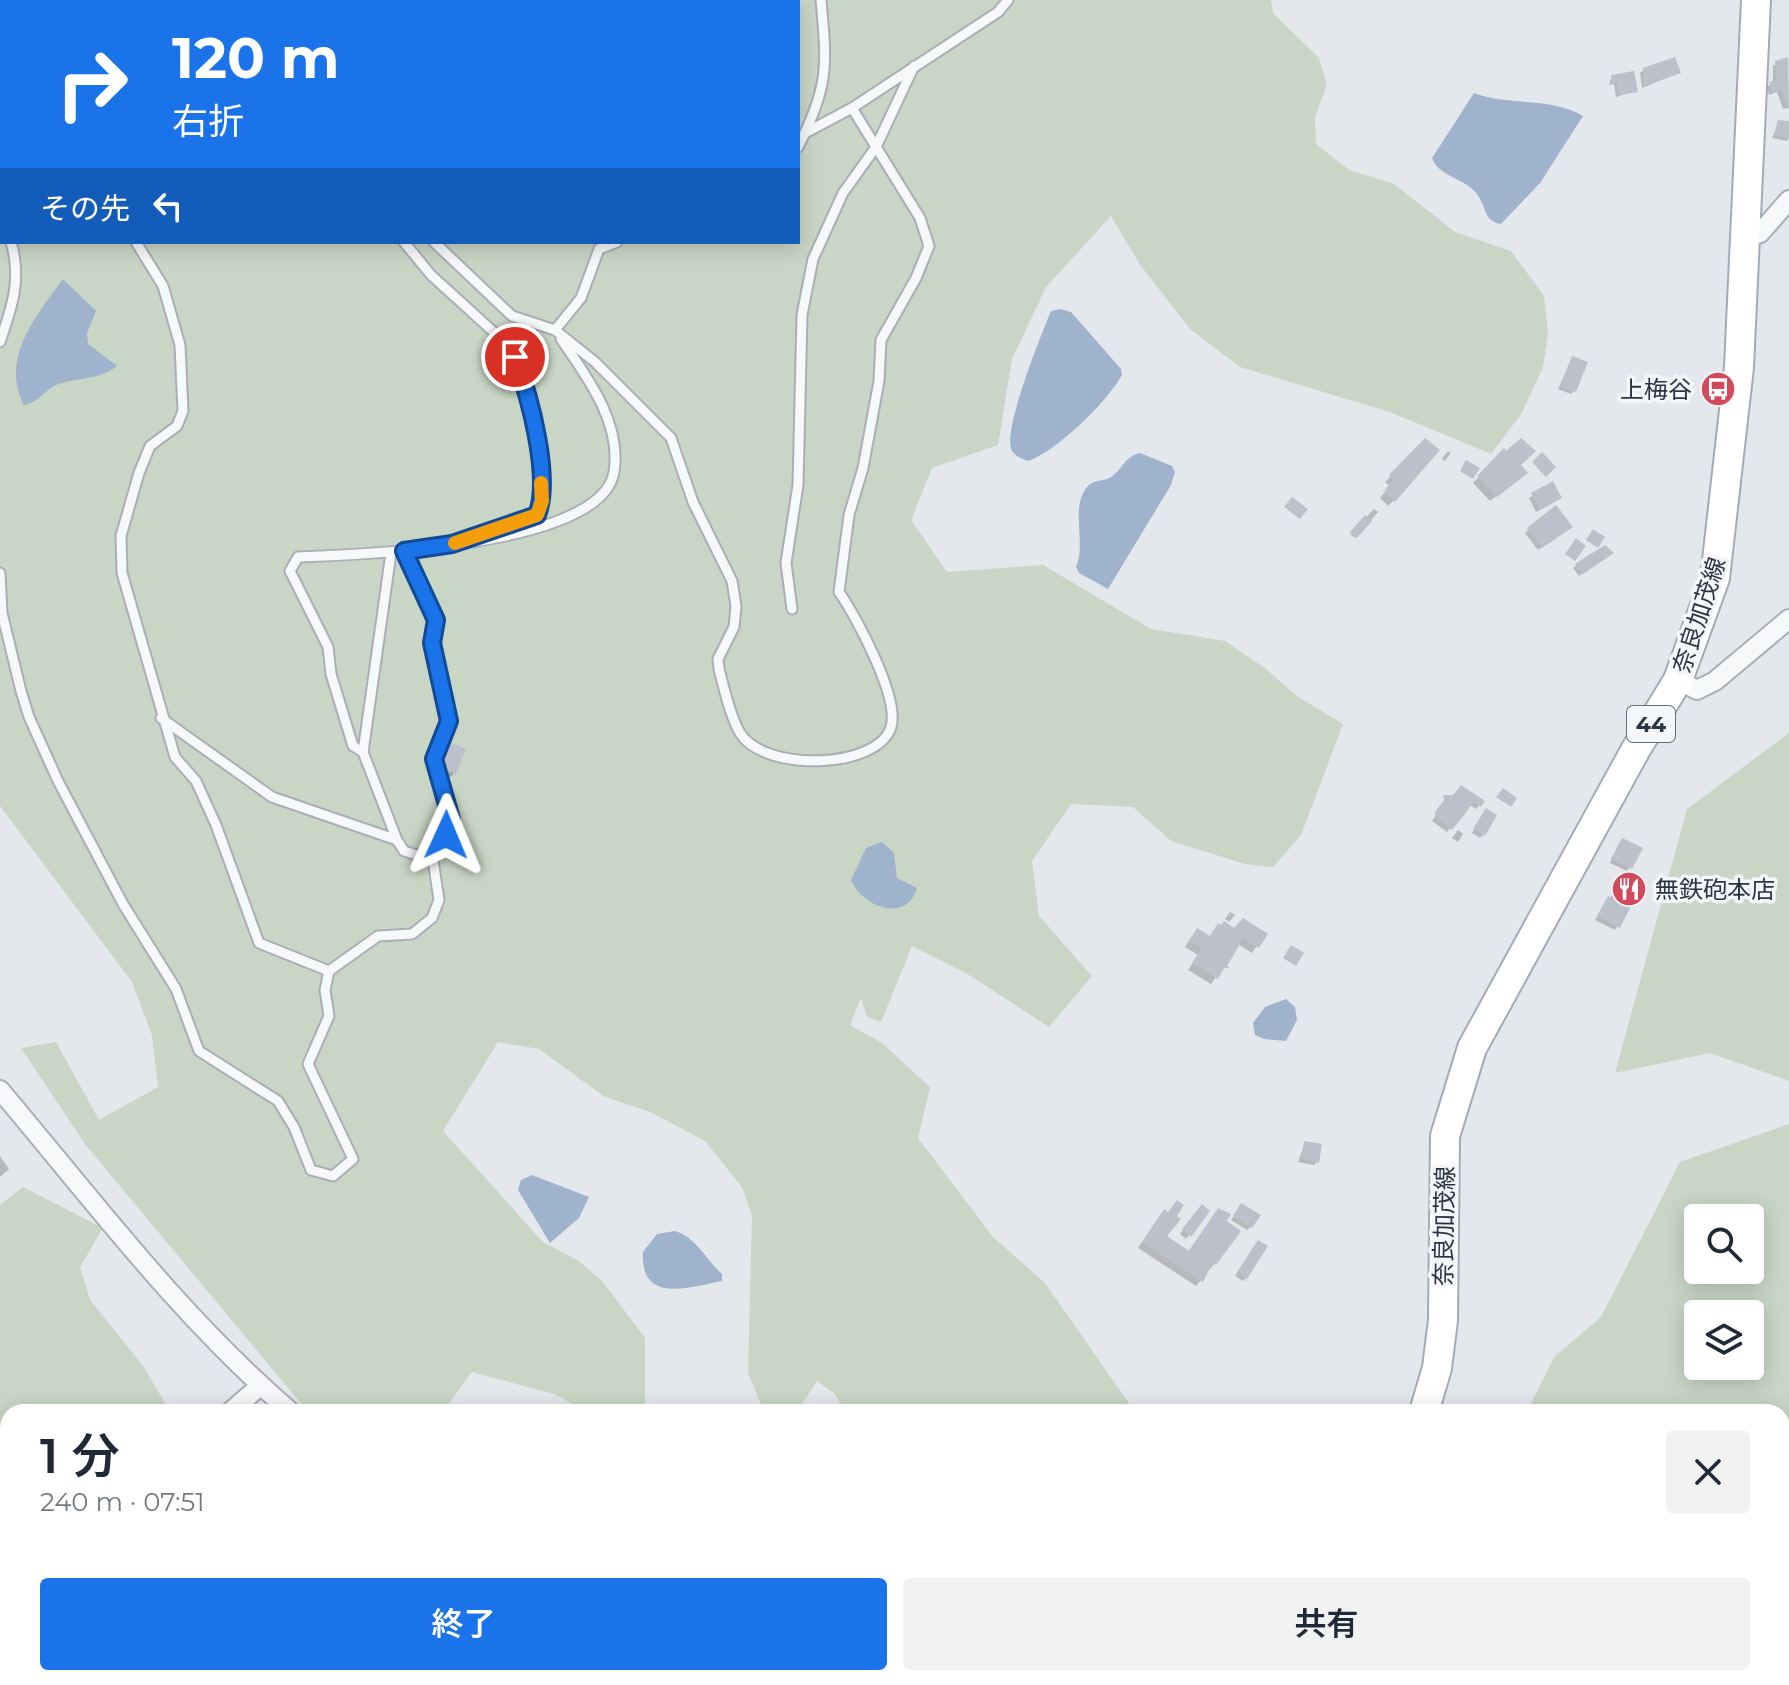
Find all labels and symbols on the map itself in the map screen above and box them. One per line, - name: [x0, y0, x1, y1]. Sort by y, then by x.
- pin: [481, 323, 549, 391]
- bus stop icon: 上梅谷: [1699, 370, 1737, 408]
- place label: 上梅谷: [1620, 375, 1692, 404]
- street label: 奈良加茂線: [1667, 553, 1731, 677]
- road number: 44: [1627, 706, 1675, 742]
- position arrow: [404, 793, 488, 877]
- restaurant icon: 無鉄砲本店: [1610, 870, 1648, 908]
- place label: 無鉄砲本店: [1655, 875, 1775, 904]
- street label: 奈良加茂線: [1428, 1166, 1460, 1286]

